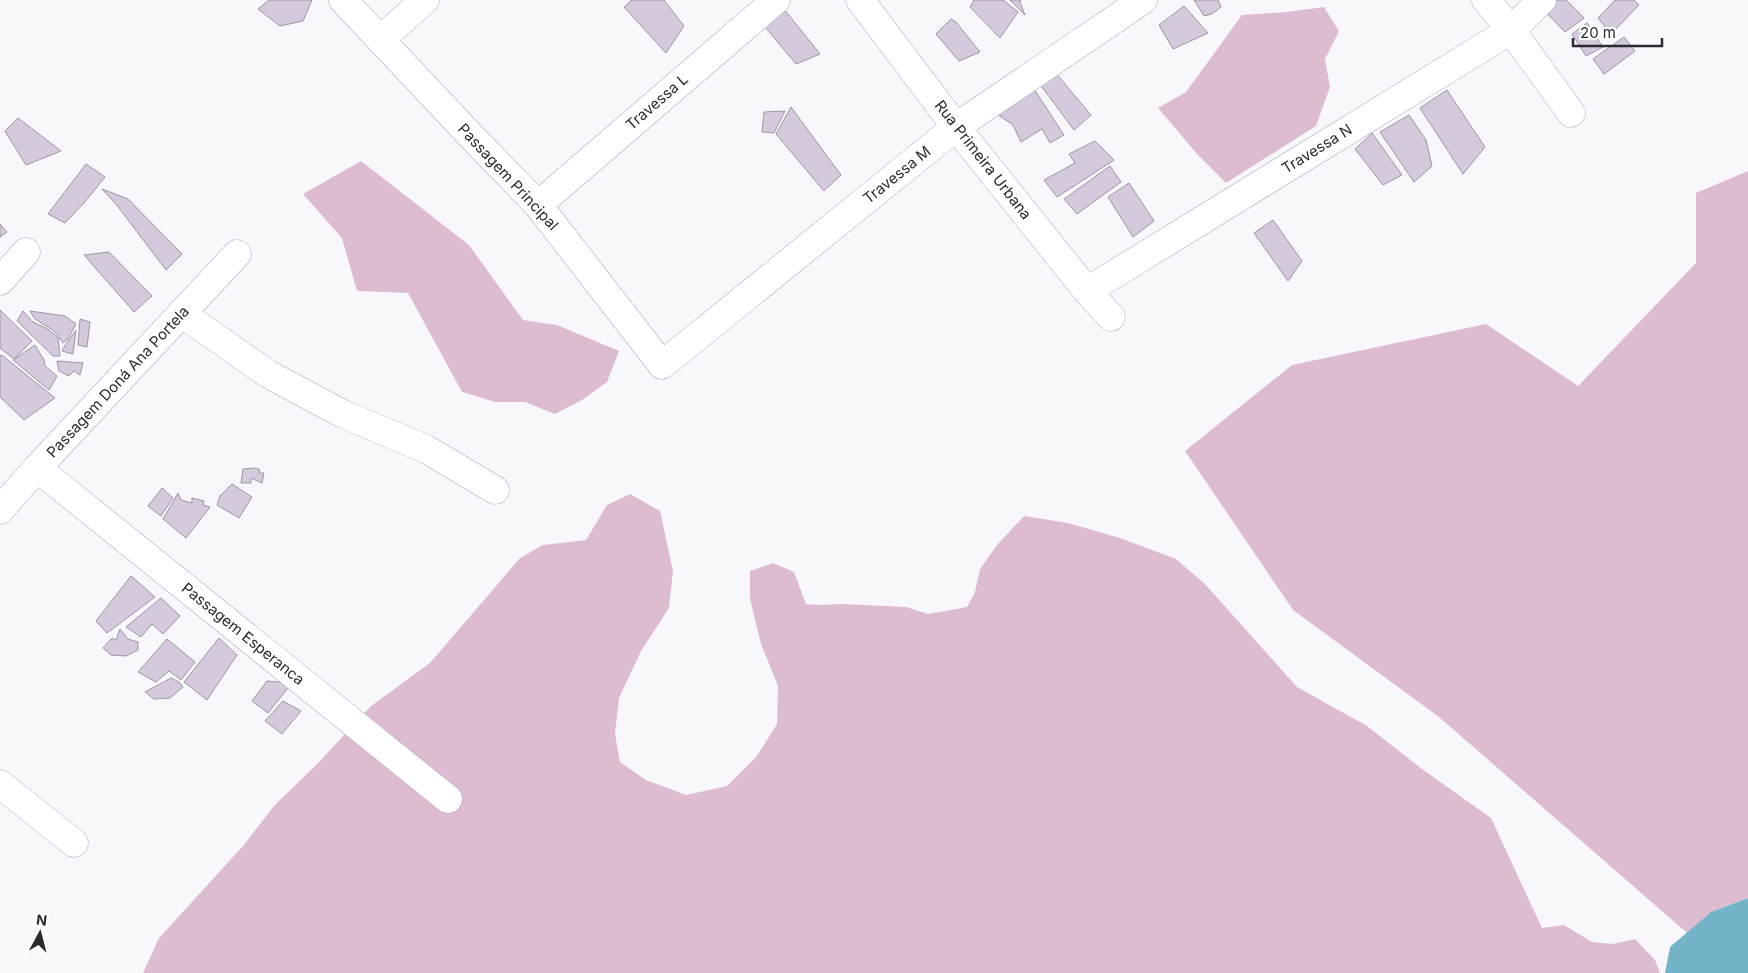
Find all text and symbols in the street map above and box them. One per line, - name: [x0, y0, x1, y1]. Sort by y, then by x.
- scale bar: [1573, 15, 1662, 47]
- text: 20 m: [1580, 23, 1616, 42]
- street label: Travessa L: [622, 69, 692, 134]
- street label: Rua Primeira Urbana: [931, 96, 1036, 223]
- street label: Passagem Principal: [454, 119, 563, 234]
- street label: Travessa N: [1278, 119, 1355, 178]
- street label: Travessa M: [859, 142, 934, 208]
- street label: Passagem Doná Ana Portela: [42, 302, 193, 462]
- street label: Passagem Esperanca: [178, 578, 309, 689]
- north arrow: [15, 908, 65, 958]
- text: N: [35, 911, 48, 929]

